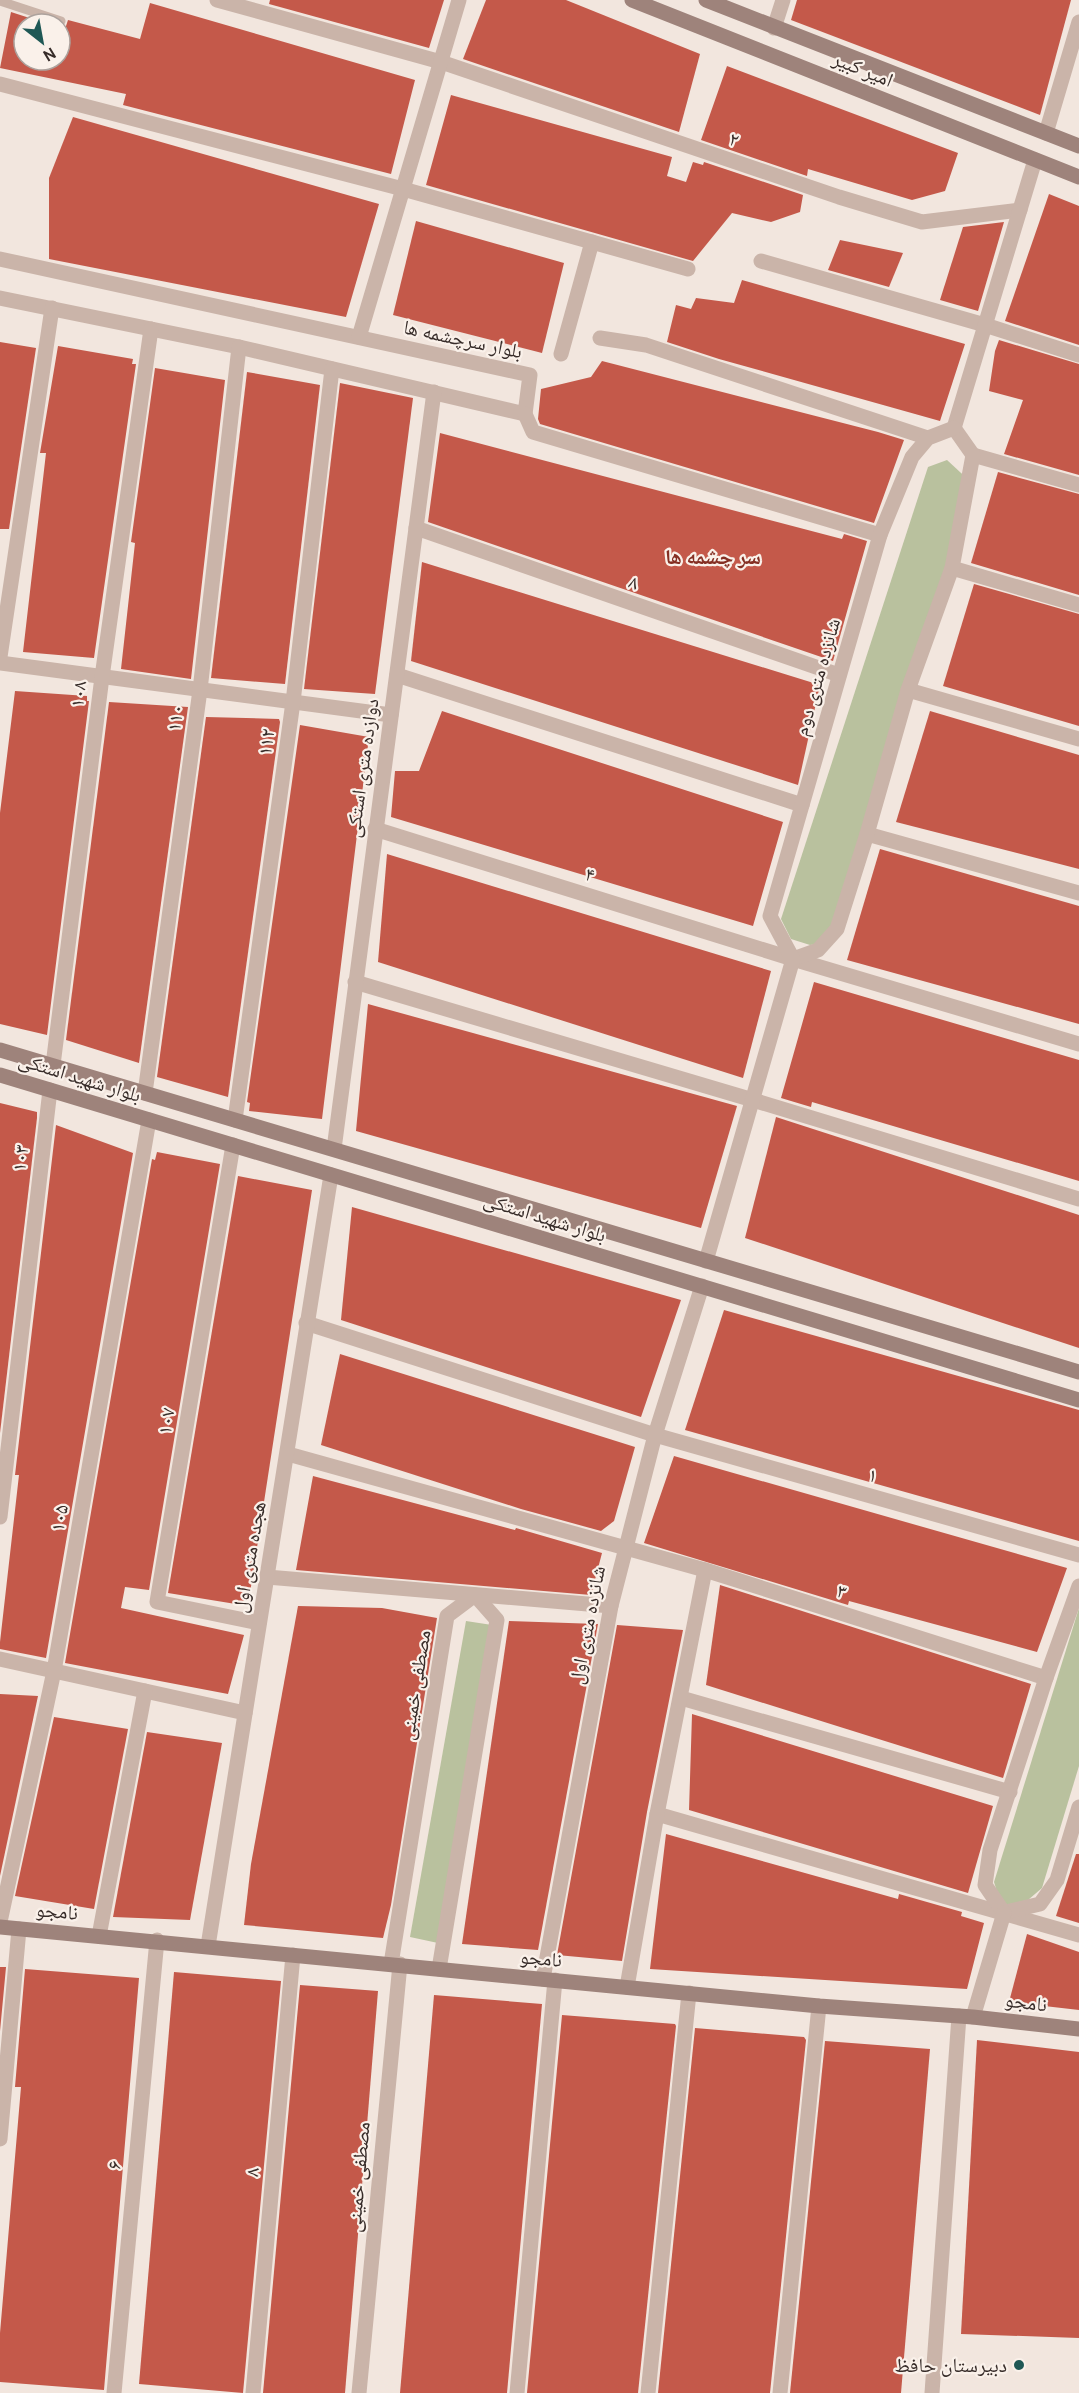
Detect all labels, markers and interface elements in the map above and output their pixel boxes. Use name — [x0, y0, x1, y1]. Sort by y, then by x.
north arrow — [12, 12, 72, 72]
text: N — [40, 43, 59, 65]
street label: امیر کبیر — [828, 46, 897, 92]
street label: ۲ — [726, 126, 742, 152]
street label: بلوار سرچشمه ها — [401, 315, 525, 363]
district label: سر چشمه ها — [665, 544, 761, 569]
street label: ۸ — [626, 569, 642, 595]
street label: شانزده متری دوم — [789, 615, 847, 739]
street label: ۱۰۸ — [64, 679, 92, 709]
street label: دوازده متری استکی — [340, 697, 384, 839]
street label: ۱۱۰ — [161, 703, 189, 733]
street label: ۱۱۲ — [252, 727, 280, 757]
street label: ۴ — [582, 861, 598, 887]
street label: بلوار شهید استکی — [16, 1047, 144, 1107]
street label: ۱۰۳ — [6, 1143, 34, 1173]
street label: بلوار شهید استکی — [481, 1187, 609, 1247]
street label: ۱۰۷ — [152, 1406, 180, 1436]
street label: ۱ — [865, 1462, 881, 1488]
street label: هجده متری اول — [227, 1499, 271, 1615]
street label: ۱۰۵ — [45, 1503, 73, 1533]
street label: شانزده متری اول — [564, 1564, 610, 1686]
street label: ۳ — [834, 1578, 850, 1604]
street label: مصطفی خمینی — [394, 1628, 436, 1742]
street label: نامجو — [35, 1897, 79, 1925]
street label: نامجو — [519, 1944, 563, 1972]
street label: نامجو — [1004, 1988, 1048, 2016]
street label: مصطفی خمینی — [341, 2121, 375, 2233]
street label: ۶ — [102, 2159, 126, 2171]
street label: ۸ — [240, 2166, 264, 2178]
place label: دبیرستان حافظ — [895, 2353, 1007, 2377]
marker: دبیرستان حافظ — [1012, 2358, 1026, 2372]

